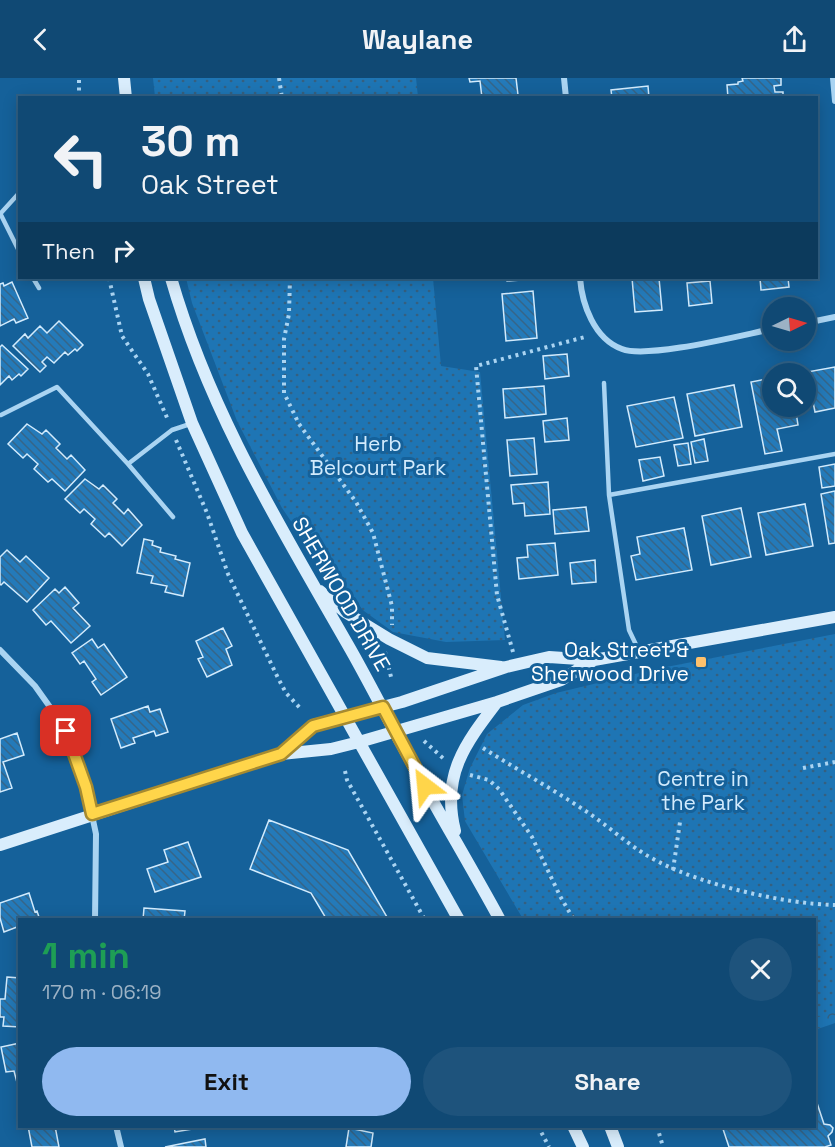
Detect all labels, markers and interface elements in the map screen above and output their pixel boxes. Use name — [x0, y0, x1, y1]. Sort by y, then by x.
text: Waylane — [362, 22, 473, 57]
icon: back — [24, 23, 57, 56]
icon: share — [778, 23, 811, 56]
text: 30 m — [141, 115, 240, 168]
icon: left — [42, 120, 120, 198]
text: Oak Street — [141, 167, 279, 202]
icon: right — [107, 234, 140, 267]
text: Then — [42, 237, 95, 265]
north arrow — [762, 297, 816, 351]
map controls — [762, 297, 816, 417]
button: search — [762, 363, 816, 417]
park label: Herb Belcourt Park — [310, 430, 446, 481]
street label: SHERWOOD DRIVE — [286, 512, 397, 676]
place label: Oak Street & Sherwood Drive — [531, 636, 689, 687]
marker: Oak Street & Sherwood Drive — [694, 655, 708, 669]
pin — [40, 705, 91, 756]
icon: arrive — [49, 714, 82, 747]
position arrow — [393, 754, 457, 818]
park label: Centre in the Park — [657, 765, 749, 816]
text: 1 min — [42, 933, 130, 979]
button: close — [729, 938, 792, 1001]
text: 170 m · 06:19 — [42, 979, 161, 1005]
button: Exit — [42, 1047, 411, 1116]
button: Share — [423, 1047, 792, 1116]

